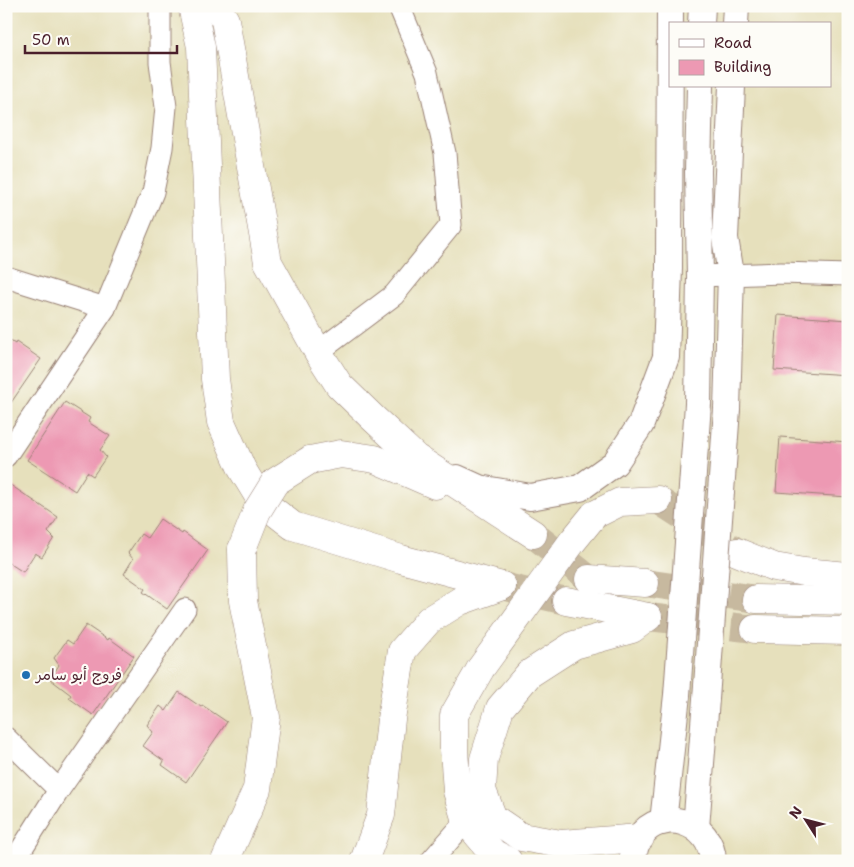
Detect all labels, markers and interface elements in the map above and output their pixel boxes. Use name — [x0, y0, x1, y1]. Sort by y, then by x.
scale bar — [25, 22, 178, 54]
legend — [669, 22, 832, 88]
text: 50 m — [32, 30, 70, 50]
text: Road — [714, 33, 752, 53]
text: Building — [714, 57, 771, 77]
place label: فروج أبو سامر — [34, 665, 122, 685]
marker: فروج أبو سامر — [20, 669, 32, 681]
north arrow — [782, 794, 832, 844]
text: N — [785, 803, 806, 822]

